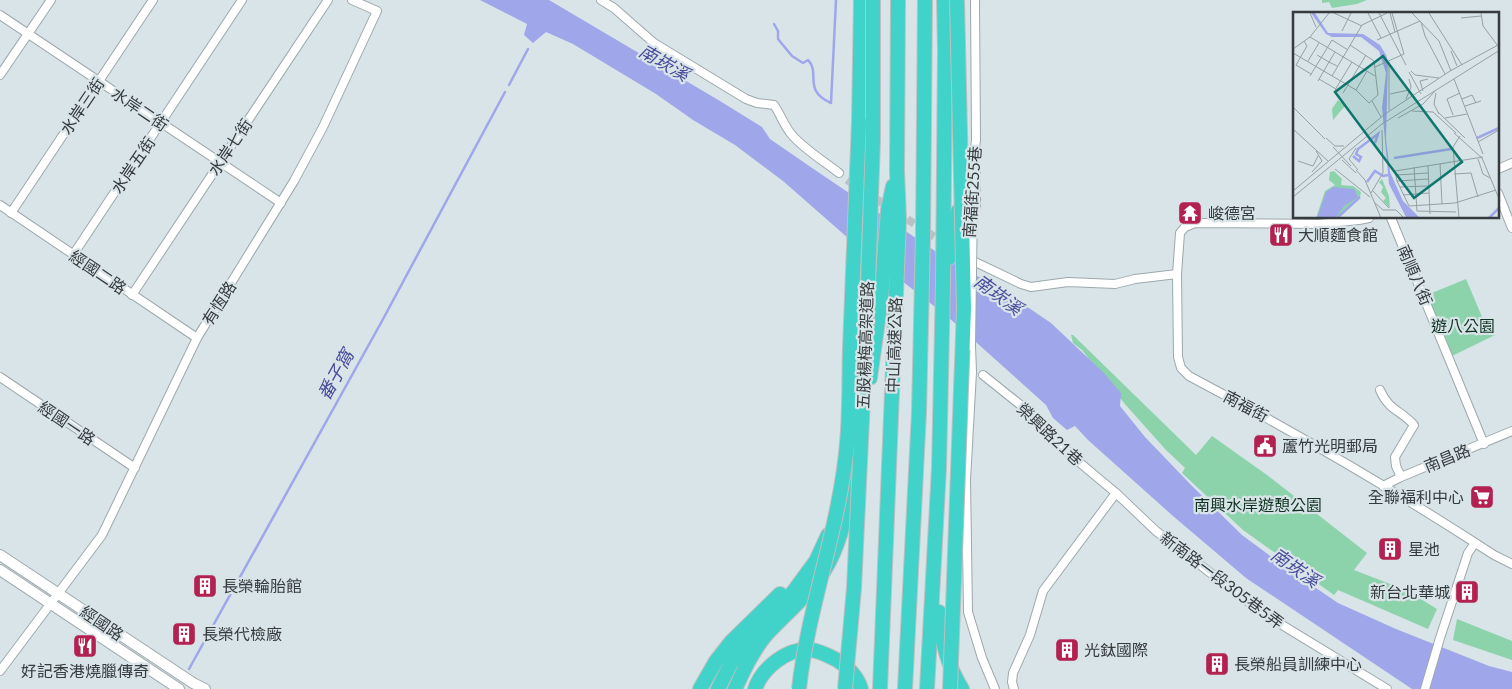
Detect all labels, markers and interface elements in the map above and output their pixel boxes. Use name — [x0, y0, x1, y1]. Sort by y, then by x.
inset map — [1293, 12, 1500, 219]
water label: 南崁溪 — [636, 39, 696, 87]
street label: 水岸三街 — [56, 74, 107, 138]
street label: 水岸二街 — [108, 83, 172, 134]
street label: 水岸七街 — [204, 115, 255, 179]
street label: 水岸五街 — [107, 133, 158, 197]
street label: 南福街255巷 — [959, 145, 984, 238]
temple icon: 峻德宮 — [1177, 200, 1203, 226]
place label: 峻德宮 — [1208, 203, 1256, 222]
restaurant icon: 大順麵食館 — [1268, 222, 1294, 248]
place label: 大順麵食館 — [1298, 225, 1378, 244]
street label: 南順八街 — [1394, 242, 1437, 308]
street label: 經國二路 — [66, 246, 130, 297]
water label: 南崁溪 — [970, 269, 1029, 321]
street label: 有恆路 — [198, 277, 239, 328]
street label: 五股楊梅高架道路 — [853, 281, 876, 409]
street label: 中山高速公路 — [882, 297, 905, 393]
park label: 遊八公園 — [1431, 316, 1495, 335]
water label: 番子窩 — [312, 343, 359, 403]
street label: 南福街 — [1221, 386, 1272, 425]
street label: 經國一路 — [35, 397, 99, 448]
street label: 榮興路21巷 — [1014, 399, 1087, 469]
public building icon: 蘆竹光明郵局 — [1252, 433, 1278, 459]
place label: 蘆竹光明郵局 — [1282, 436, 1378, 455]
street label: 南昌路 — [1421, 440, 1473, 475]
supermarket icon: 全聯福利中心 — [1469, 484, 1495, 510]
place label: 全聯福利中心 — [1368, 487, 1464, 506]
park label: 南興水岸遊憩公園 — [1194, 495, 1322, 514]
street label: 新南路一段305巷5弄 — [1157, 527, 1288, 632]
building icon: 星池 — [1377, 536, 1403, 562]
place label: 星池 — [1408, 539, 1440, 558]
water label: 南崁溪 — [1267, 543, 1326, 593]
building icon: 長榮輪胎館 — [192, 573, 218, 599]
place label: 長榮輪胎館 — [222, 576, 302, 595]
building icon: 新台北華城 — [1454, 579, 1480, 605]
place label: 新台北華城 — [1370, 582, 1450, 601]
street label: 經國路 — [77, 601, 127, 644]
building icon: 長榮代檢廠 — [171, 621, 197, 647]
place label: 長榮代檢廠 — [202, 624, 282, 643]
restaurant icon: 好記香港燒臘傳奇 — [72, 633, 98, 659]
building icon: 光鈦國際 — [1054, 637, 1080, 663]
place label: 光鈦國際 — [1084, 640, 1148, 659]
building icon: 長榮船員訓練中心 — [1204, 651, 1230, 677]
place label: 長榮船員訓練中心 — [1234, 654, 1362, 673]
place label: 好記香港燒臘傳奇 — [21, 661, 149, 680]

